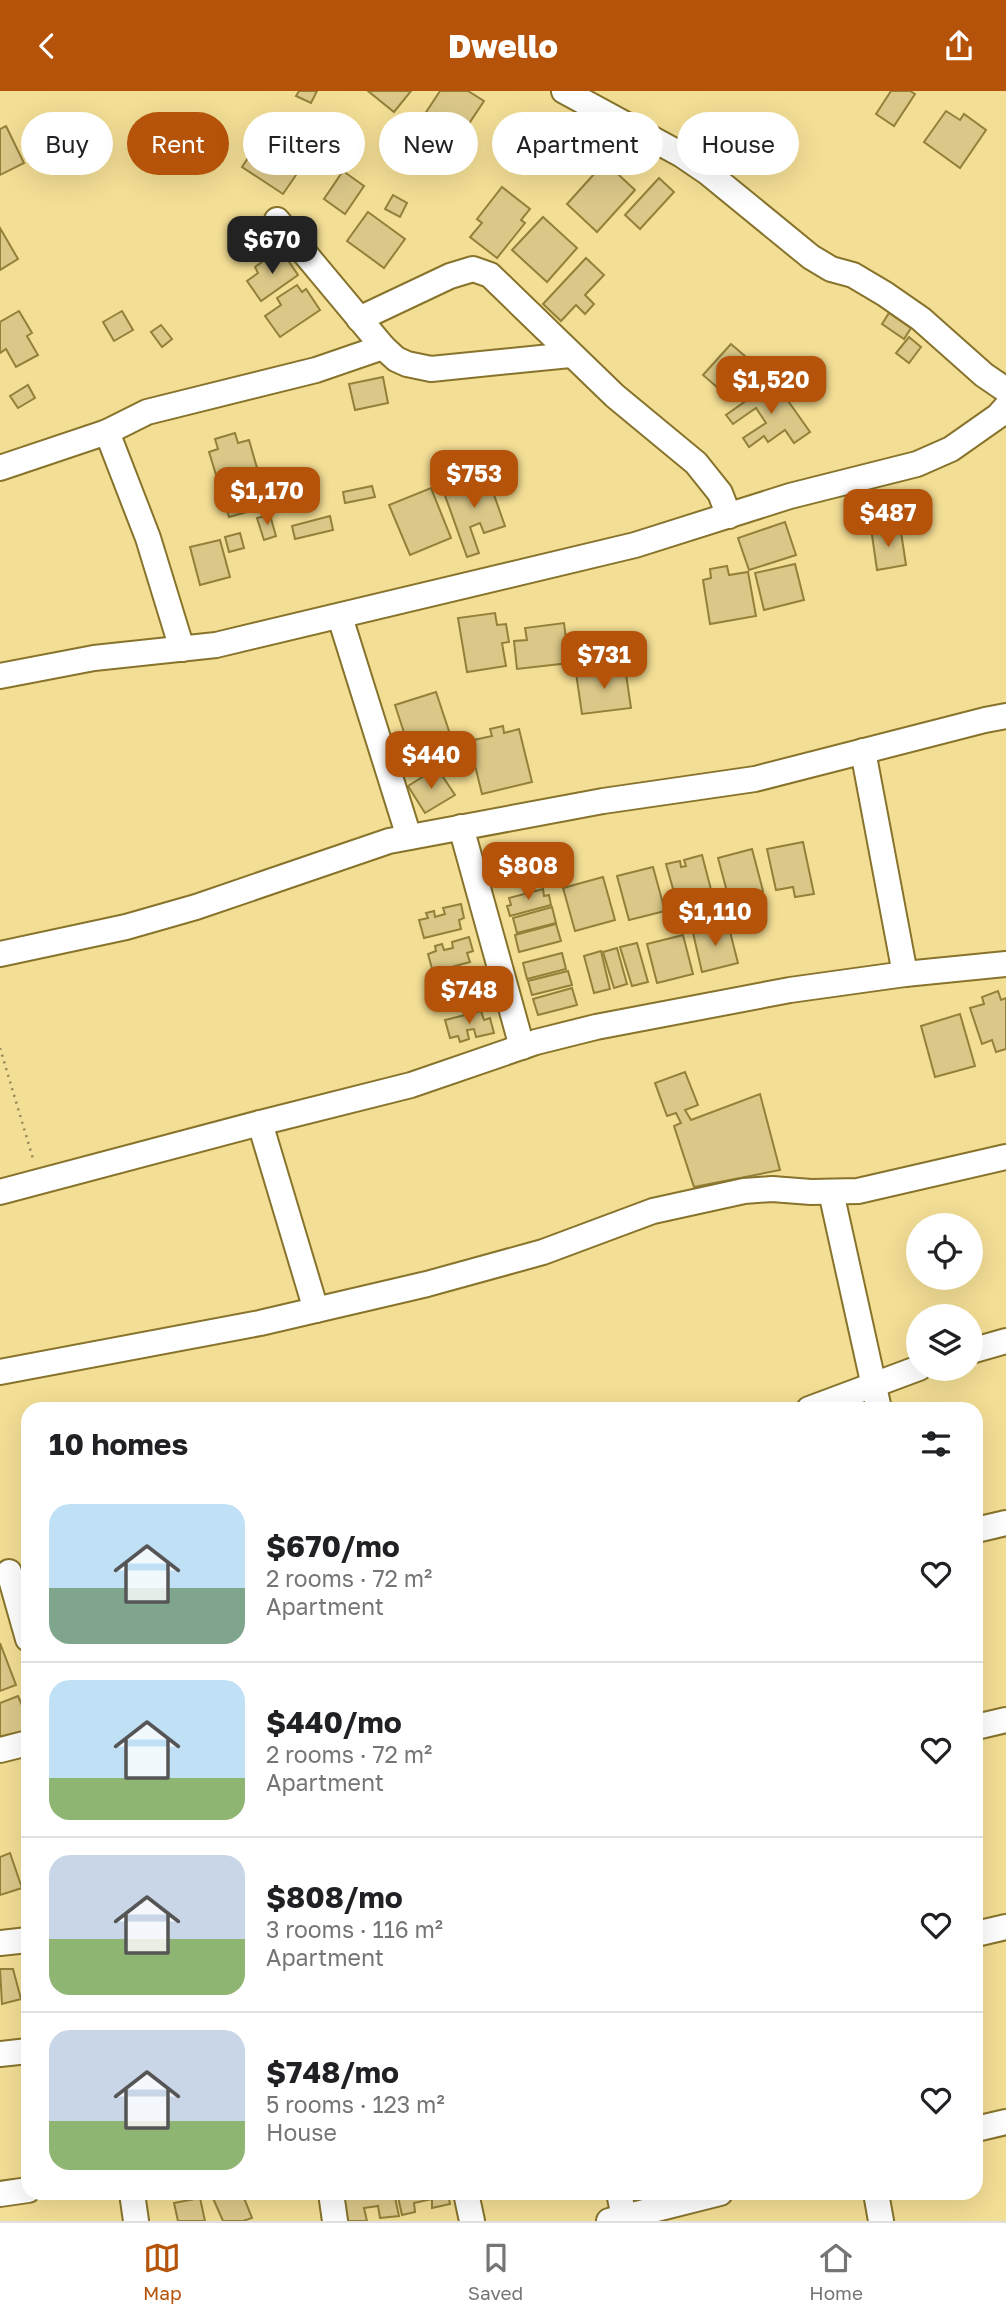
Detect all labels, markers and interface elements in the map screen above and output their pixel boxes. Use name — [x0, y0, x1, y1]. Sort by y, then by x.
icon: back — [28, 27, 66, 65]
text: Dwello — [448, 27, 558, 65]
icon: share — [940, 27, 978, 65]
chip: Buy — [21, 112, 113, 175]
chip: Rent — [127, 112, 229, 175]
chip: Filters — [243, 112, 365, 175]
chip: New — [379, 112, 478, 175]
chip: Apartment — [492, 112, 663, 175]
chip: House — [677, 112, 799, 175]
pin: $670 — [231, 216, 313, 276]
text: $670 — [243, 225, 301, 253]
pin: $1,520 — [714, 357, 828, 416]
text: $1,520 — [732, 365, 810, 393]
pin: $753 — [433, 451, 515, 510]
text: $753 — [446, 459, 502, 487]
pin: $1,170 — [210, 467, 324, 527]
text: $1,170 — [230, 476, 304, 504]
pin: $487 — [847, 489, 929, 549]
text: $487 — [859, 498, 917, 526]
pin: $731 — [563, 631, 645, 691]
text: $731 — [577, 640, 631, 668]
pin: $440 — [390, 731, 472, 791]
text: $440 — [401, 740, 461, 768]
pin: $808 — [487, 843, 569, 902]
text: $808 — [498, 851, 558, 879]
pin: $1,110 — [658, 889, 772, 948]
text: $1,110 — [678, 897, 752, 925]
pin: $748 — [428, 967, 510, 1026]
text: $748 — [440, 975, 498, 1003]
map controls — [906, 1213, 983, 1381]
button: locate — [906, 1213, 983, 1290]
button: layers — [906, 1304, 983, 1381]
icon: filters — [917, 1425, 955, 1463]
text: 10 homes — [49, 1426, 188, 1462]
text: $670/mo — [266, 1528, 400, 1564]
icon: home — [105, 1532, 189, 1616]
icon: heart — [917, 1555, 955, 1593]
text: 2 rooms · 72 m² — [266, 1564, 432, 1592]
text: Apartment — [266, 1592, 384, 1620]
text: $440/mo — [266, 1704, 402, 1740]
icon: home — [105, 1708, 189, 1792]
icon: heart — [917, 1731, 955, 1769]
text: 2 rooms · 72 m² — [266, 1740, 432, 1768]
text: Apartment — [266, 1768, 384, 1796]
text: $808/mo — [266, 1879, 403, 1915]
icon: home — [105, 1883, 189, 1967]
icon: heart — [917, 1906, 955, 1944]
text: 3 rooms · 116 m² — [266, 1915, 443, 1943]
text: Apartment — [266, 1943, 384, 1971]
text: $748/mo — [266, 2054, 399, 2090]
icon: home — [105, 2058, 189, 2142]
icon: heart — [917, 2081, 955, 2119]
text: 5 rooms · 123 m² — [266, 2090, 445, 2118]
text: House — [266, 2118, 337, 2146]
tab: Map — [143, 2239, 182, 2304]
tab: Saved — [468, 2239, 523, 2304]
tab: Home — [809, 2239, 863, 2304]

